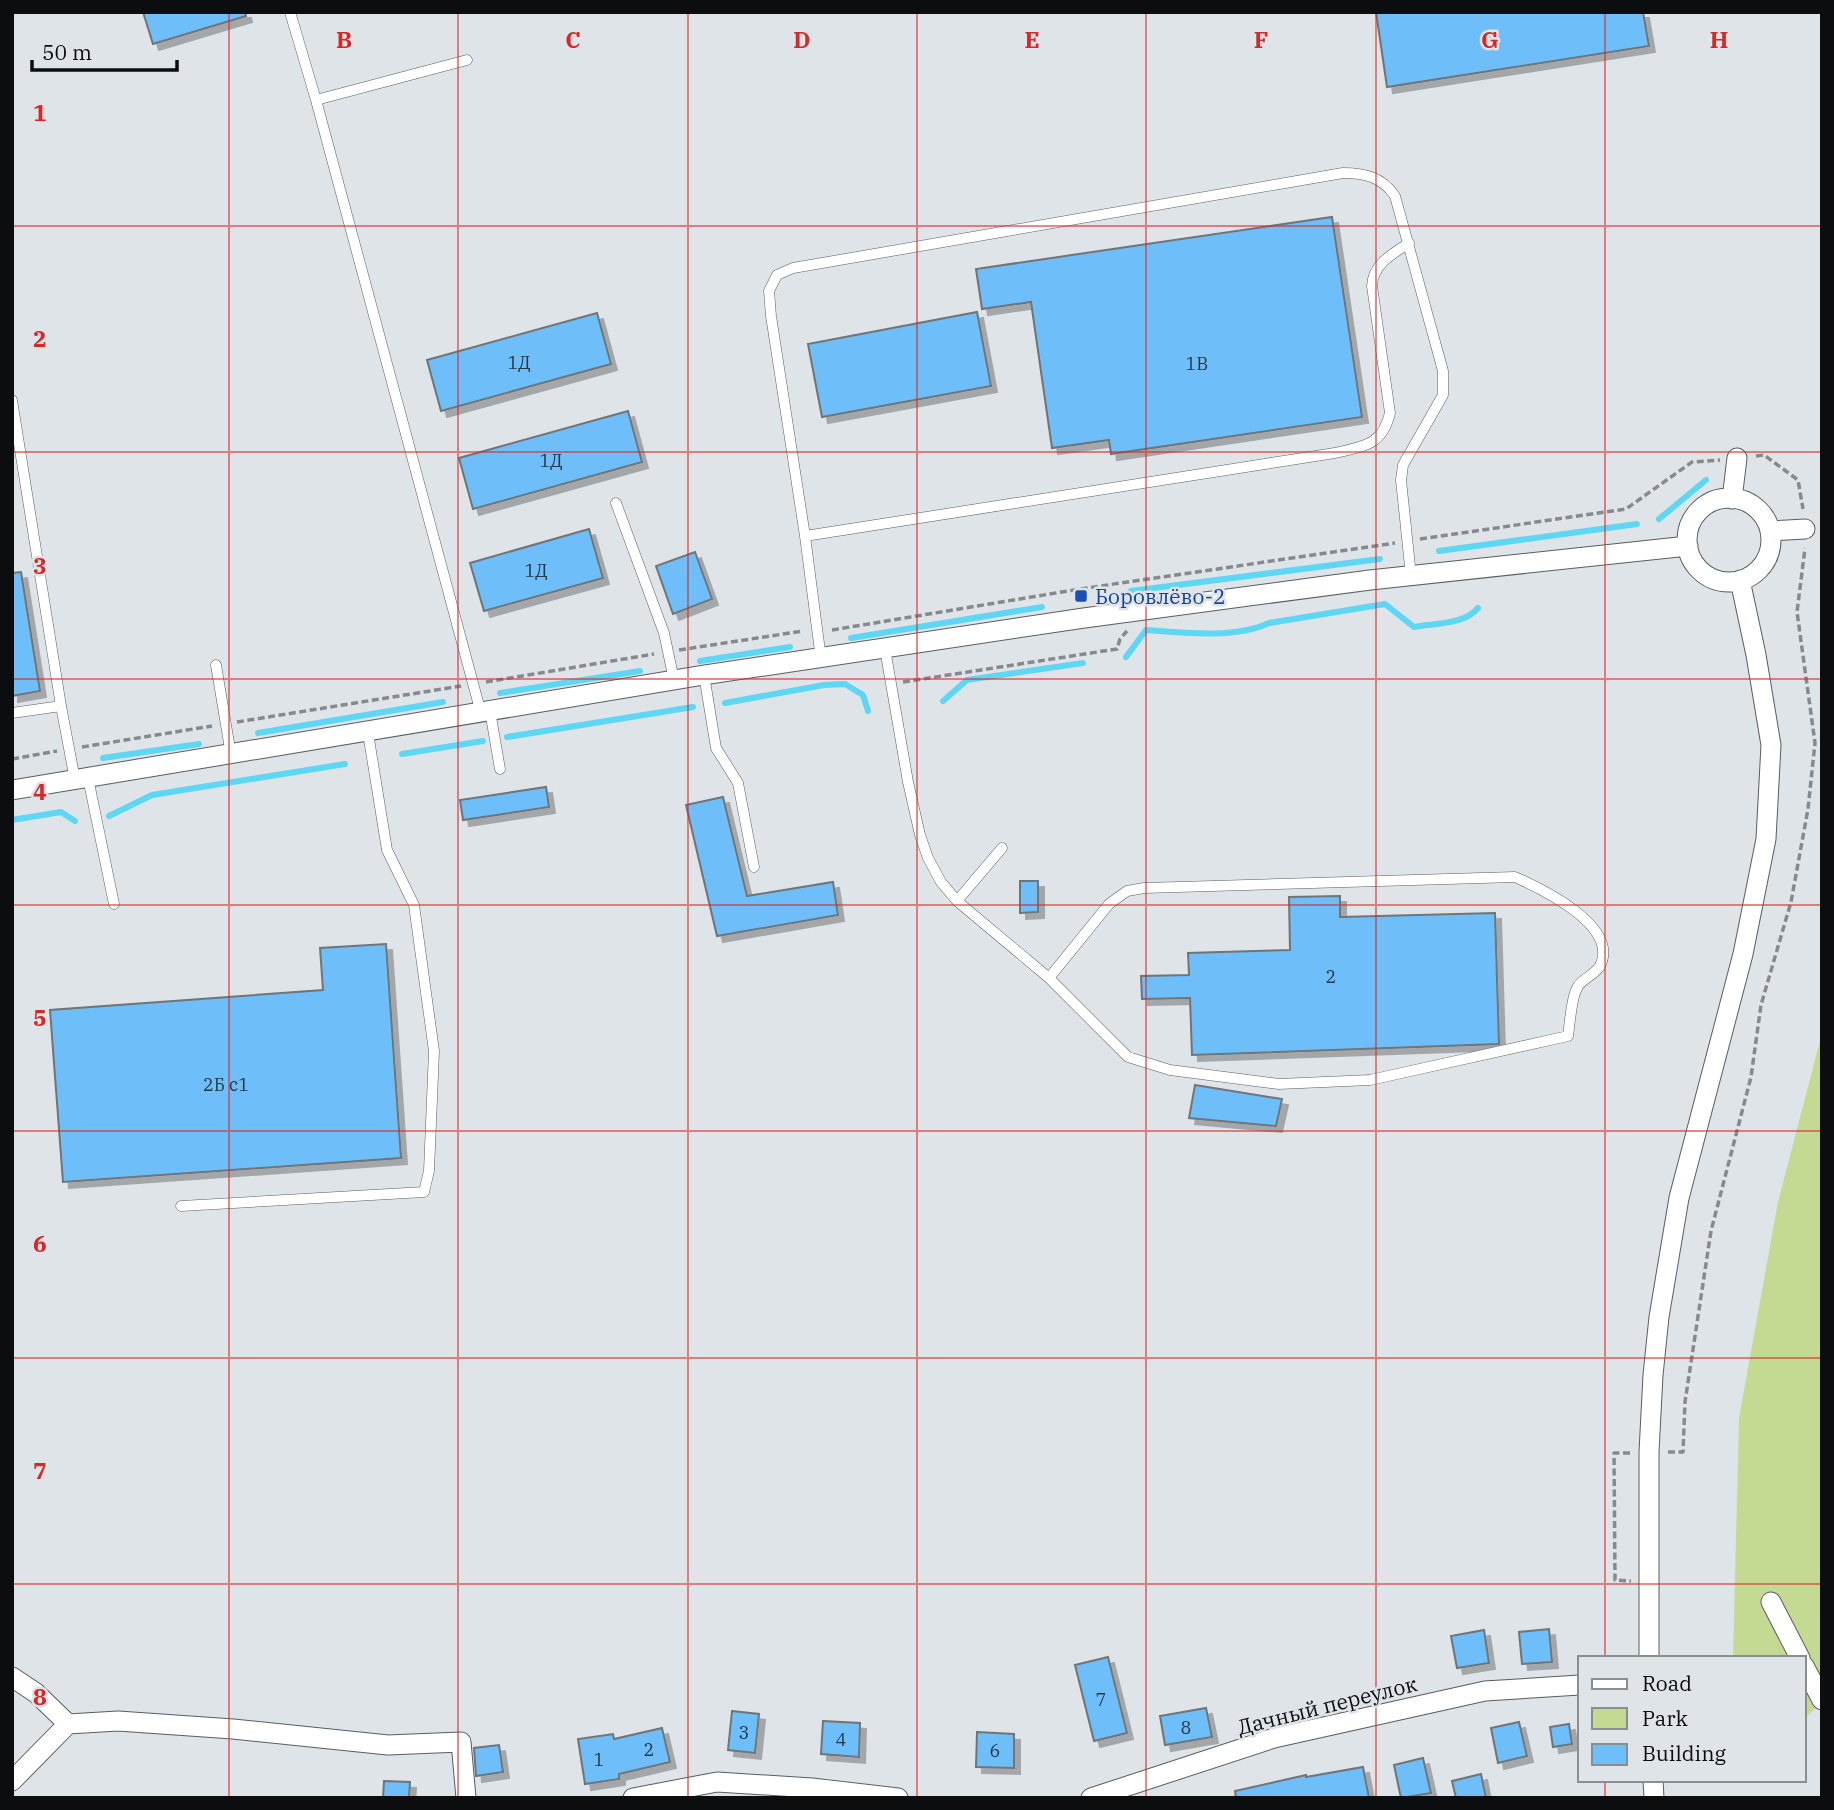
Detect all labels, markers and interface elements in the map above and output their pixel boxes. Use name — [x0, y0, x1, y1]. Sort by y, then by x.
text: B — [336, 24, 352, 54]
text: C — [565, 24, 581, 54]
text: D — [793, 24, 811, 54]
text: E — [1024, 24, 1040, 54]
text: F — [1254, 24, 1268, 54]
text: G — [1481, 24, 1499, 54]
text: H — [1710, 24, 1728, 54]
scale bar — [32, 28, 177, 72]
text: 50 m — [42, 38, 92, 66]
text: 1 — [33, 97, 47, 127]
text: 2 — [33, 323, 47, 353]
house number: 1Д — [507, 351, 531, 374]
house number: 1В — [1186, 352, 1208, 375]
house number: 1Д — [539, 449, 563, 472]
text: 3 — [33, 550, 47, 580]
house number: 1Д — [524, 559, 548, 582]
place label: Боровлёво-2 — [1095, 582, 1226, 610]
marker: Боровлёво-2 — [1073, 588, 1089, 604]
text: 4 — [33, 776, 47, 806]
house number: 2 — [1326, 965, 1336, 988]
text: 5 — [33, 1002, 47, 1032]
house number: 2Б с1 — [203, 1073, 249, 1096]
text: 6 — [33, 1228, 47, 1258]
text: 7 — [33, 1455, 47, 1485]
legend — [1578, 1656, 1806, 1782]
street label: Дачный переулок — [1234, 1669, 1420, 1741]
text: Road — [1642, 1669, 1692, 1697]
text: 8 — [33, 1681, 47, 1711]
house number: 7 — [1096, 1688, 1106, 1711]
text: Park — [1642, 1704, 1689, 1732]
house number: 8 — [1181, 1716, 1191, 1739]
house number: 3 — [739, 1721, 749, 1744]
house number: 4 — [836, 1728, 846, 1751]
house number: 2 — [644, 1738, 654, 1761]
house number: 6 — [990, 1739, 1000, 1762]
text: Building — [1642, 1739, 1727, 1767]
house number: 1 — [594, 1748, 604, 1771]

